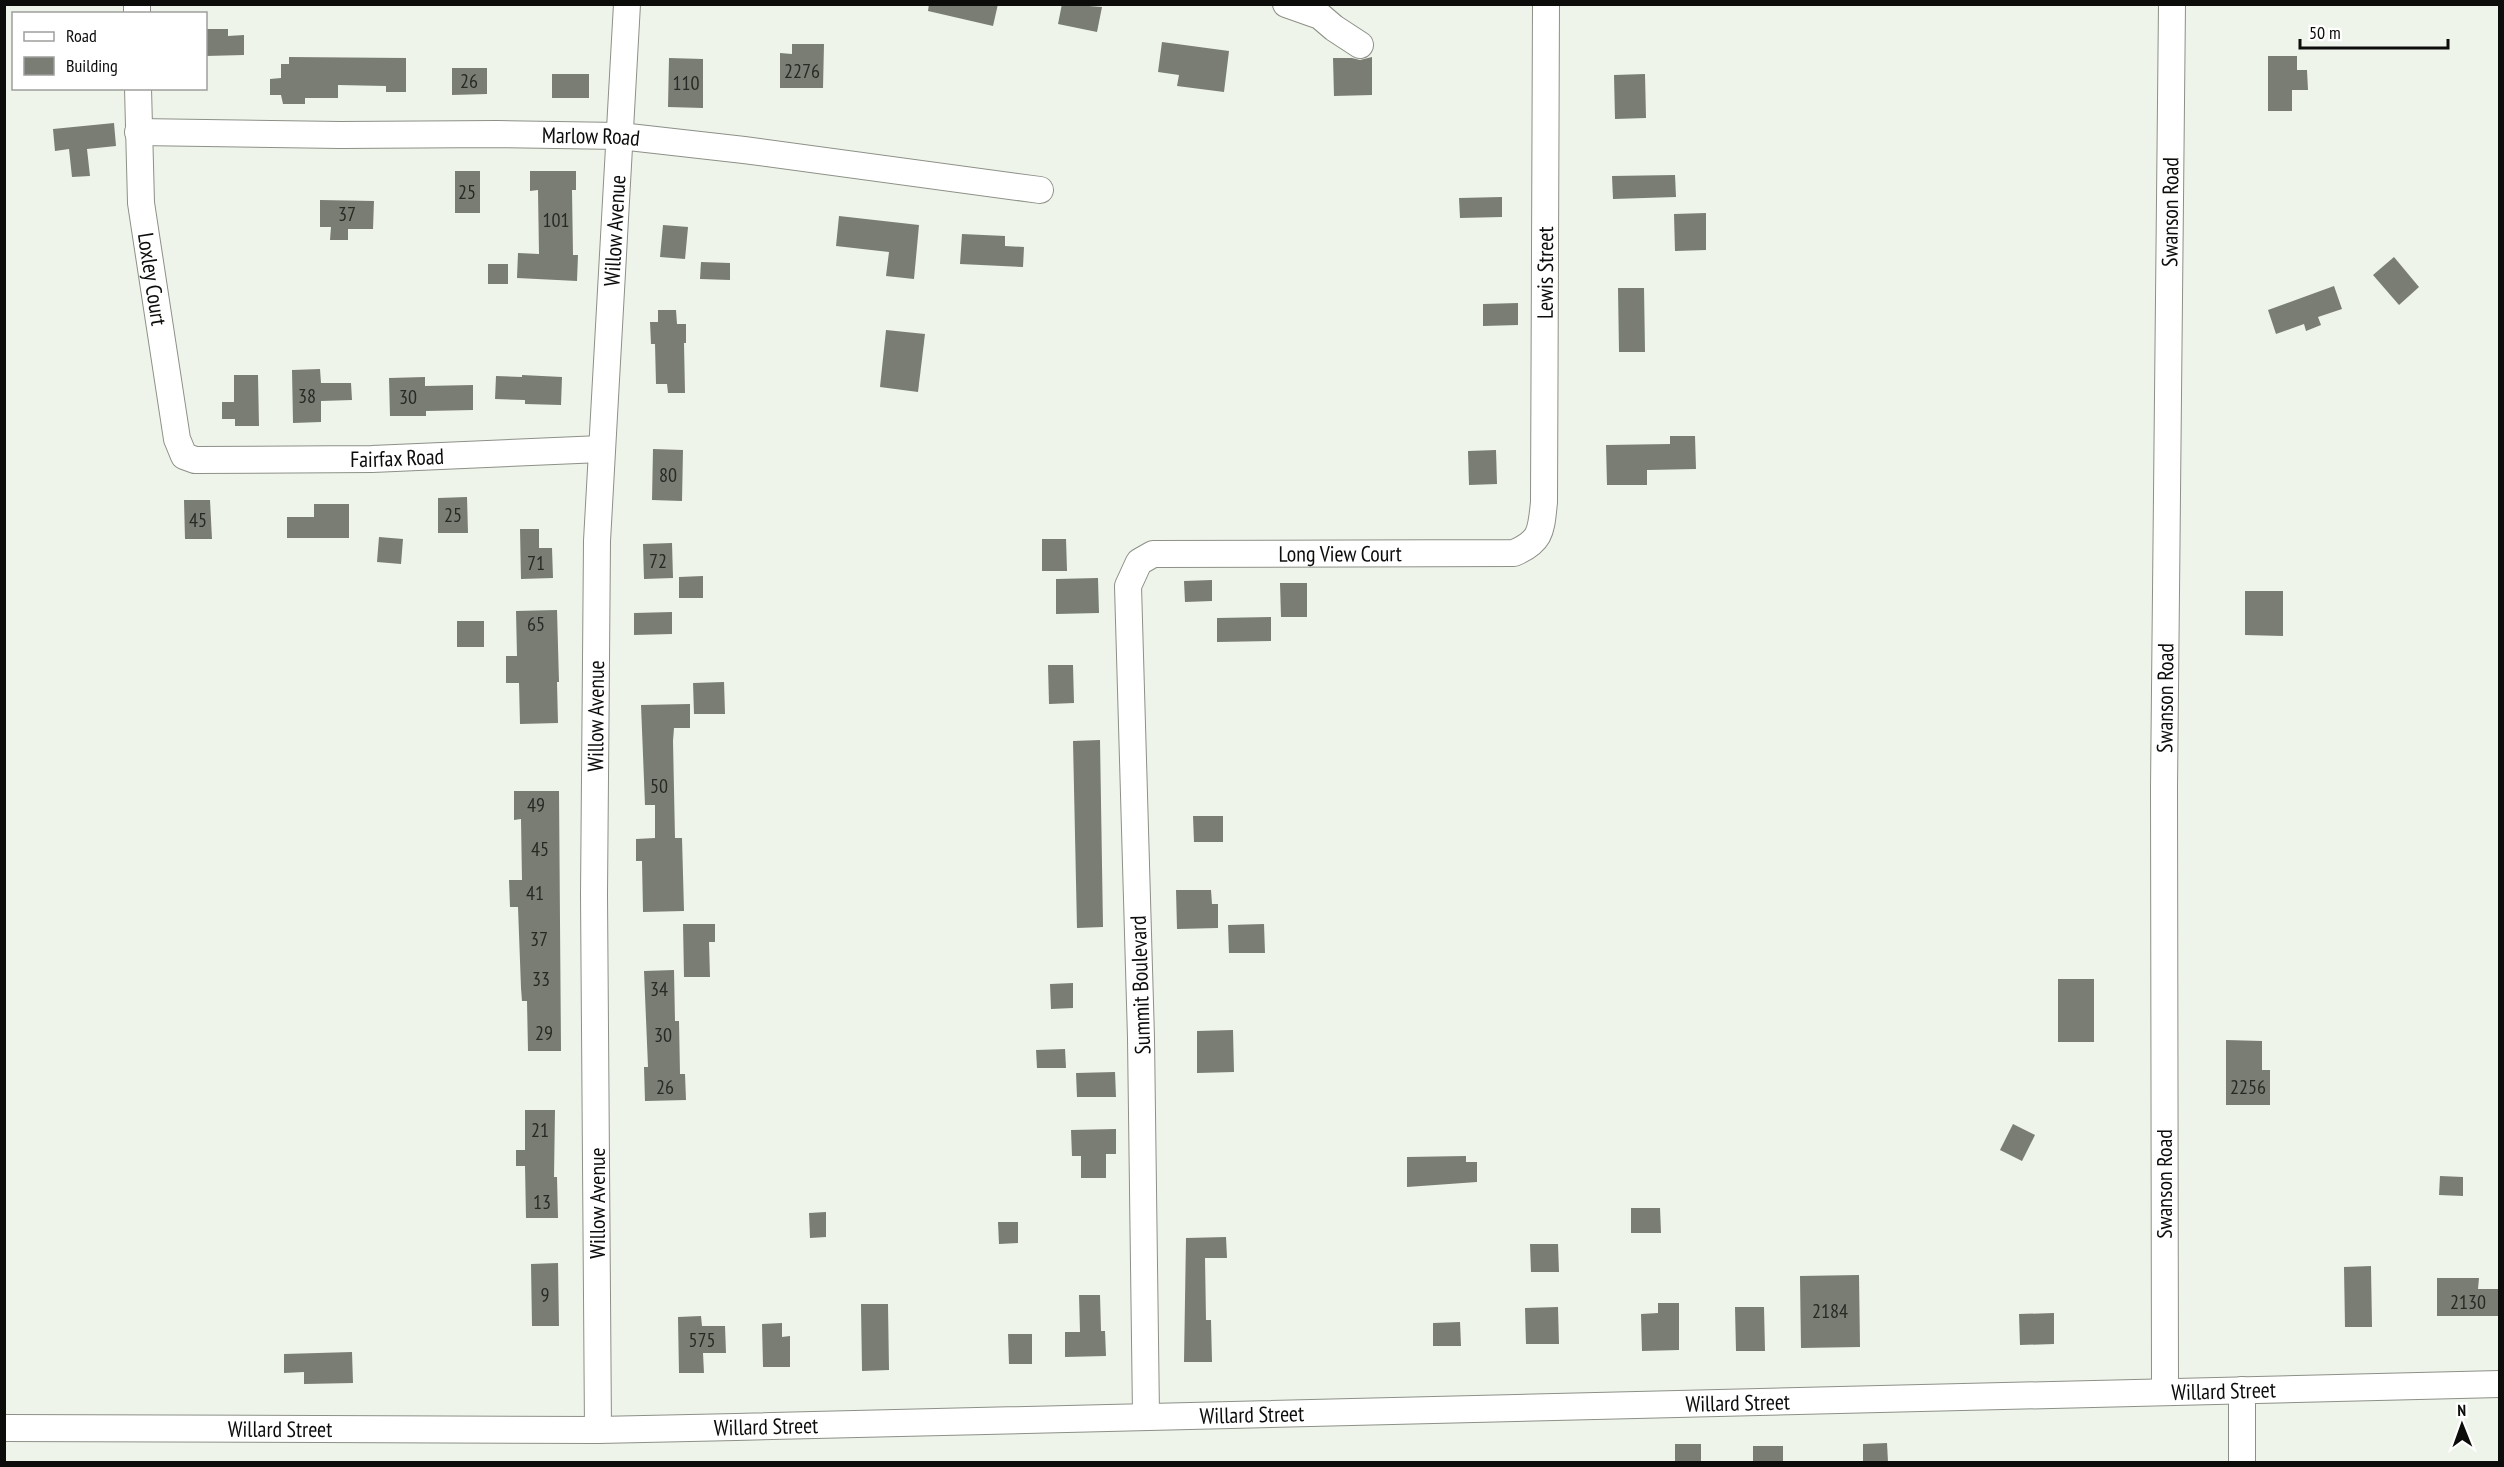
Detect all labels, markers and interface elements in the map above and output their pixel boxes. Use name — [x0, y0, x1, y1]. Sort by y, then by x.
legend — [12, 12, 207, 90]
scale bar — [2300, 12, 2448, 50]
text: 50 m — [2309, 21, 2341, 44]
text: Road — [66, 24, 97, 47]
text: Building — [66, 54, 118, 77]
house number: 2276 — [784, 58, 820, 84]
house number: 26 — [460, 68, 478, 94]
house number: 110 — [673, 70, 700, 96]
street label: Marlow Road — [542, 121, 641, 152]
street label: Swanson Road — [2155, 157, 2184, 267]
street label: Willow Avenue — [597, 174, 631, 287]
house number: 25 — [458, 179, 476, 205]
house number: 37 — [338, 201, 356, 227]
house number: 101 — [543, 207, 570, 233]
street label: Lewis Street — [1531, 226, 1559, 319]
street label: Loxley Court — [132, 231, 174, 328]
house number: 38 — [298, 383, 316, 409]
house number: 30 — [399, 384, 417, 410]
street label: Fairfax Road — [350, 442, 445, 473]
house number: 80 — [659, 462, 677, 488]
house number: 25 — [444, 502, 462, 528]
house number: 45 — [189, 507, 207, 533]
street label: Long View Court — [1279, 539, 1402, 568]
house number: 72 — [649, 548, 667, 574]
house number: 71 — [527, 550, 545, 576]
house number: 65 — [527, 611, 545, 637]
street label: Swanson Road — [2150, 643, 2179, 753]
street label: Willow Avenue — [581, 660, 610, 772]
house number: 50 — [650, 773, 668, 799]
house number: 49 — [527, 792, 545, 818]
house number: 45 — [531, 836, 549, 862]
house number: 41 — [526, 880, 544, 906]
street label: Summit Boulevard — [1124, 915, 1156, 1055]
house number: 37 — [530, 926, 548, 952]
house number: 33 — [532, 966, 550, 992]
house number: 34 — [650, 976, 668, 1002]
house number: 29 — [535, 1020, 553, 1046]
house number: 30 — [654, 1022, 672, 1048]
house number: 26 — [656, 1074, 674, 1100]
house number: 2256 — [2230, 1074, 2266, 1100]
house number: 21 — [531, 1117, 549, 1143]
street label: Swanson Road — [2150, 1129, 2178, 1239]
street label: Willow Avenue — [583, 1147, 611, 1259]
house number: 13 — [533, 1189, 551, 1215]
house number: 9 — [541, 1282, 550, 1308]
house number: 2130 — [2450, 1289, 2486, 1315]
house number: 2184 — [1812, 1298, 1848, 1324]
house number: 575 — [689, 1327, 716, 1353]
street label: Willard Street — [2171, 1375, 2276, 1406]
street label: Willard Street — [1685, 1387, 1790, 1418]
north arrow — [2432, 1395, 2492, 1455]
street label: Willard Street — [1199, 1399, 1304, 1430]
text: N — [2457, 1400, 2466, 1420]
street label: Willard Street — [713, 1411, 819, 1441]
street label: Willard Street — [228, 1415, 332, 1443]

